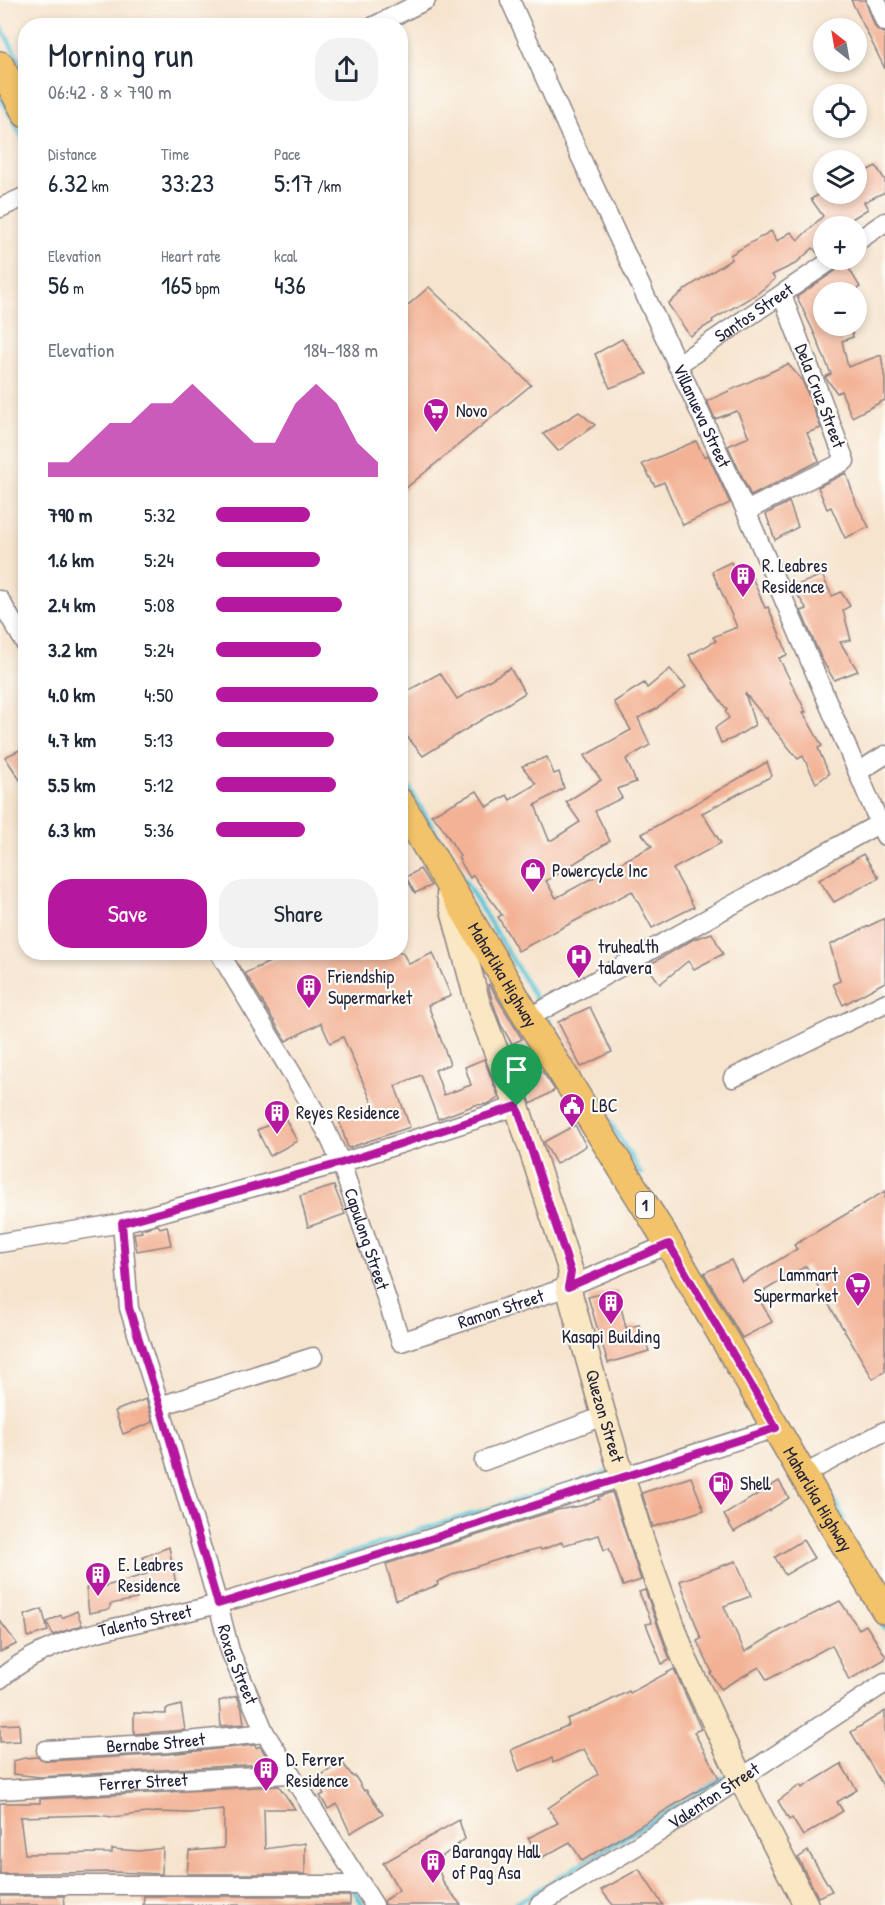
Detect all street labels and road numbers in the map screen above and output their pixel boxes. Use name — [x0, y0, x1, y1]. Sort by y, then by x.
street label: Santos Street — [709, 276, 799, 348]
street label: Dela Cruz Street — [789, 340, 852, 452]
street label: Villanueva Street — [667, 360, 737, 472]
street label: Maharlika Highway — [462, 918, 544, 1032]
street label: Capulong Street — [338, 1184, 396, 1294]
road number: 1 — [636, 1192, 654, 1218]
street label: Ramon Street — [455, 1283, 548, 1334]
street label: Quezon Street — [580, 1367, 631, 1466]
street label: Maharlika Highway — [777, 1442, 859, 1557]
street label: Talento Street — [95, 1598, 195, 1643]
street label: Roxas Street — [212, 1622, 265, 1709]
street label: Bernabe Street — [106, 1726, 207, 1759]
street label: Valenton Street — [663, 1756, 765, 1835]
street label: Ferrer Street — [98, 1767, 189, 1797]

